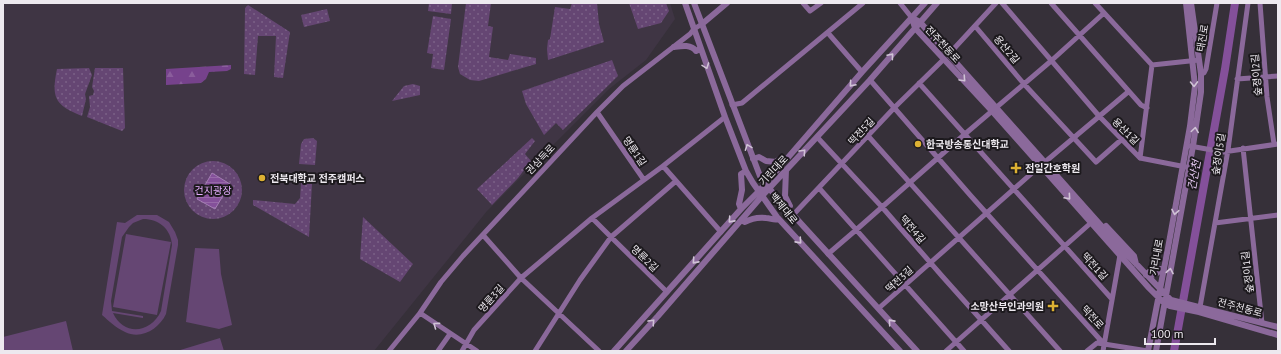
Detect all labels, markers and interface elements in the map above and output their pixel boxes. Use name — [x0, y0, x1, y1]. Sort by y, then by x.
street label: 전주천동로 — [922, 23, 963, 66]
street label: 태진로 — [1194, 23, 1211, 53]
street label: 용산2길 — [991, 32, 1022, 66]
one-way arrow — [886, 53, 893, 60]
street label: 숲정이2길 — [1248, 53, 1265, 97]
one-way arrow — [702, 63, 710, 70]
one-way arrow — [958, 74, 965, 82]
one-way arrow — [849, 79, 856, 86]
one-way arrow — [1190, 81, 1198, 87]
street label: 떡전5길 — [845, 115, 877, 148]
street label: 용산1길 — [1109, 115, 1142, 148]
one-way arrow — [1190, 127, 1199, 133]
street label: 숲정이5길 — [1209, 132, 1228, 176]
street label: 명륜1길 — [620, 134, 649, 169]
place label: 한국방송통신대학교 — [926, 138, 1009, 151]
marker: 한국방송통신대학교 — [913, 139, 923, 149]
street label: 권삼득로 — [523, 141, 558, 177]
one-way arrow — [745, 143, 753, 150]
one-way arrow — [799, 149, 806, 157]
street label: 기린대로 — [756, 152, 791, 188]
water label: 건산천 — [1184, 157, 1204, 191]
marker: 전일간호학원 — [1010, 162, 1022, 174]
place label: 전일간호학원 — [1025, 162, 1080, 175]
place label: 전북대학교 전주캠퍼스 — [270, 172, 365, 185]
marker: 전북대학교 전주캠퍼스 — [257, 173, 267, 183]
park label: 건지광장 — [195, 184, 231, 197]
street label: 백제대로 — [767, 190, 800, 227]
one-way arrow — [1063, 192, 1071, 200]
one-way arrow — [1171, 209, 1179, 215]
street label: 떡전4길 — [897, 213, 928, 246]
one-way arrow — [728, 215, 736, 223]
one-way arrow — [795, 236, 802, 244]
street label: 가리내로 — [1147, 238, 1166, 276]
street label: 명륜2길 — [628, 242, 661, 275]
street label: 떡전1길 — [1079, 250, 1111, 283]
street label: 숲정이1길 — [1238, 250, 1257, 294]
one-way arrow — [692, 256, 699, 264]
street label: 떡전3길 — [883, 263, 916, 295]
one-way arrow — [1166, 268, 1174, 274]
street label: 명륜3길 — [475, 282, 507, 315]
street label: 전주천동로 — [1216, 295, 1264, 320]
place label: 소망산부인과의원 — [970, 300, 1044, 313]
marker: 소망산부인과의원 — [1047, 300, 1059, 312]
street label: 떡전로 — [1079, 303, 1107, 332]
one-way arrow — [647, 319, 655, 327]
one-way arrow — [889, 319, 896, 327]
scale bar — [1145, 320, 1215, 346]
one-way arrow — [434, 323, 441, 330]
text: 100 m — [1151, 326, 1184, 341]

